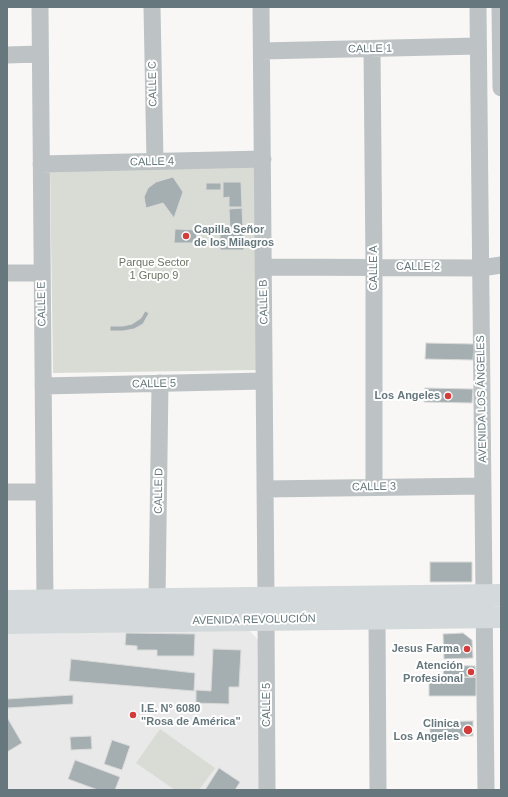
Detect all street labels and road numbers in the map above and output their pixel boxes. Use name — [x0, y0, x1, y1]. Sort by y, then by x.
street label: CALLE 1 — [348, 42, 392, 56]
street label: CALLE C — [146, 61, 160, 107]
street label: CALLE 4 — [130, 155, 174, 169]
street label: CALLE A — [367, 245, 381, 291]
street label: CALLE 2 — [396, 260, 440, 274]
street label: CALLE B — [257, 279, 271, 325]
street label: CALLE E — [35, 281, 49, 327]
street label: AVENIDA LOS ÁNGELES — [474, 335, 490, 463]
street label: CALLE 5 — [132, 377, 176, 391]
street label: CALLE D — [152, 468, 166, 514]
street label: CALLE 3 — [352, 480, 396, 494]
street label: AVENIDA REVOLUCIÓN — [192, 612, 316, 628]
street label: CALLE 5 — [260, 683, 274, 727]

